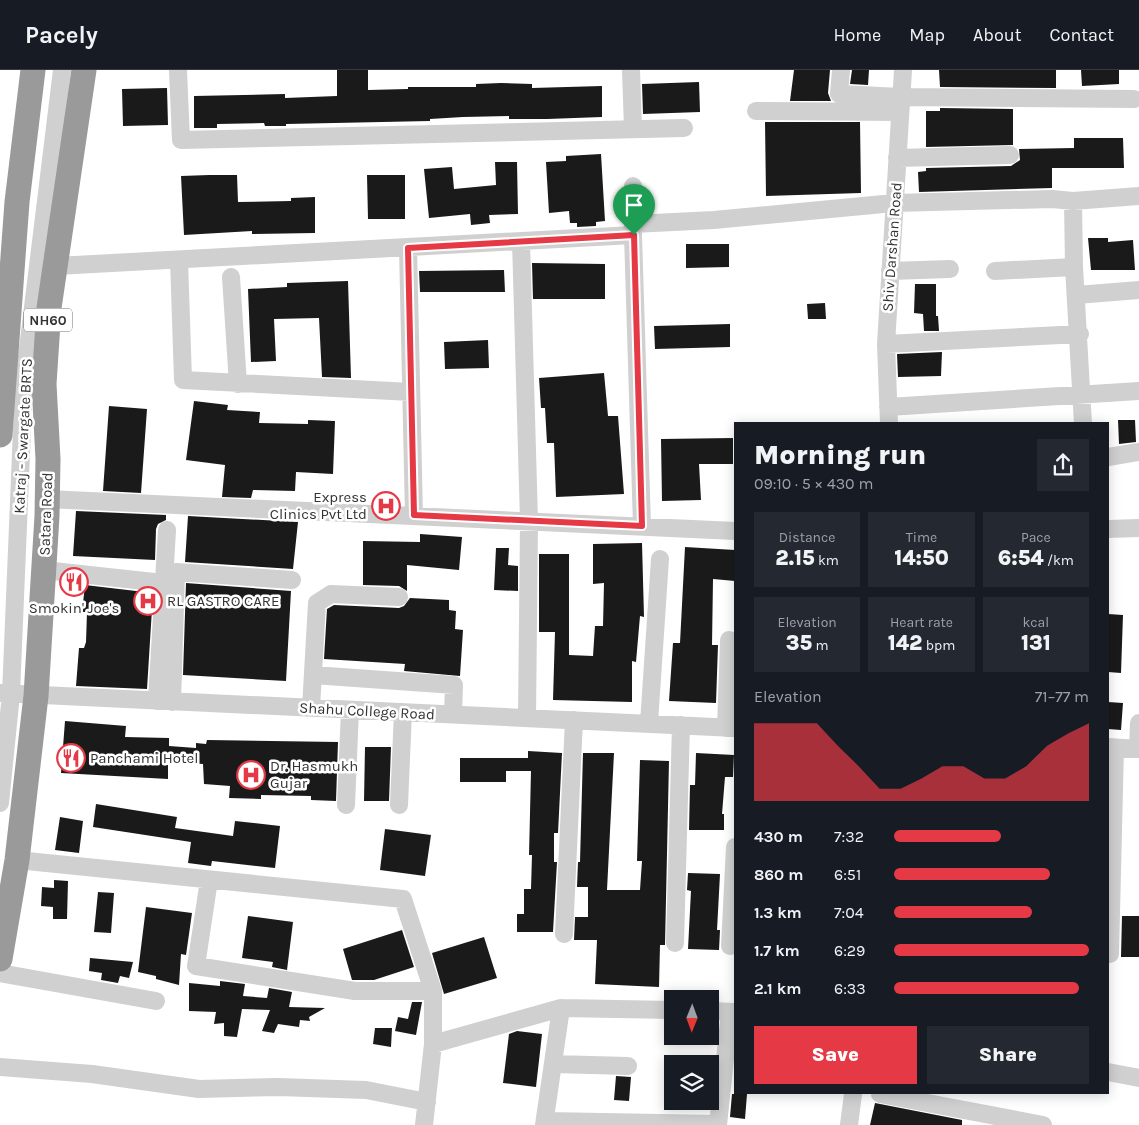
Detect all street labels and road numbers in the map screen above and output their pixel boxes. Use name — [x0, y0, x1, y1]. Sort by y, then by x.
street label: Shiv Darshan Road — [879, 182, 905, 312]
road number: NH60 — [24, 308, 72, 332]
street label: Katraj - Swargate BRTS — [10, 358, 36, 514]
street label: Satara Road — [36, 472, 56, 556]
street label: Shahu College Road — [299, 698, 435, 724]

